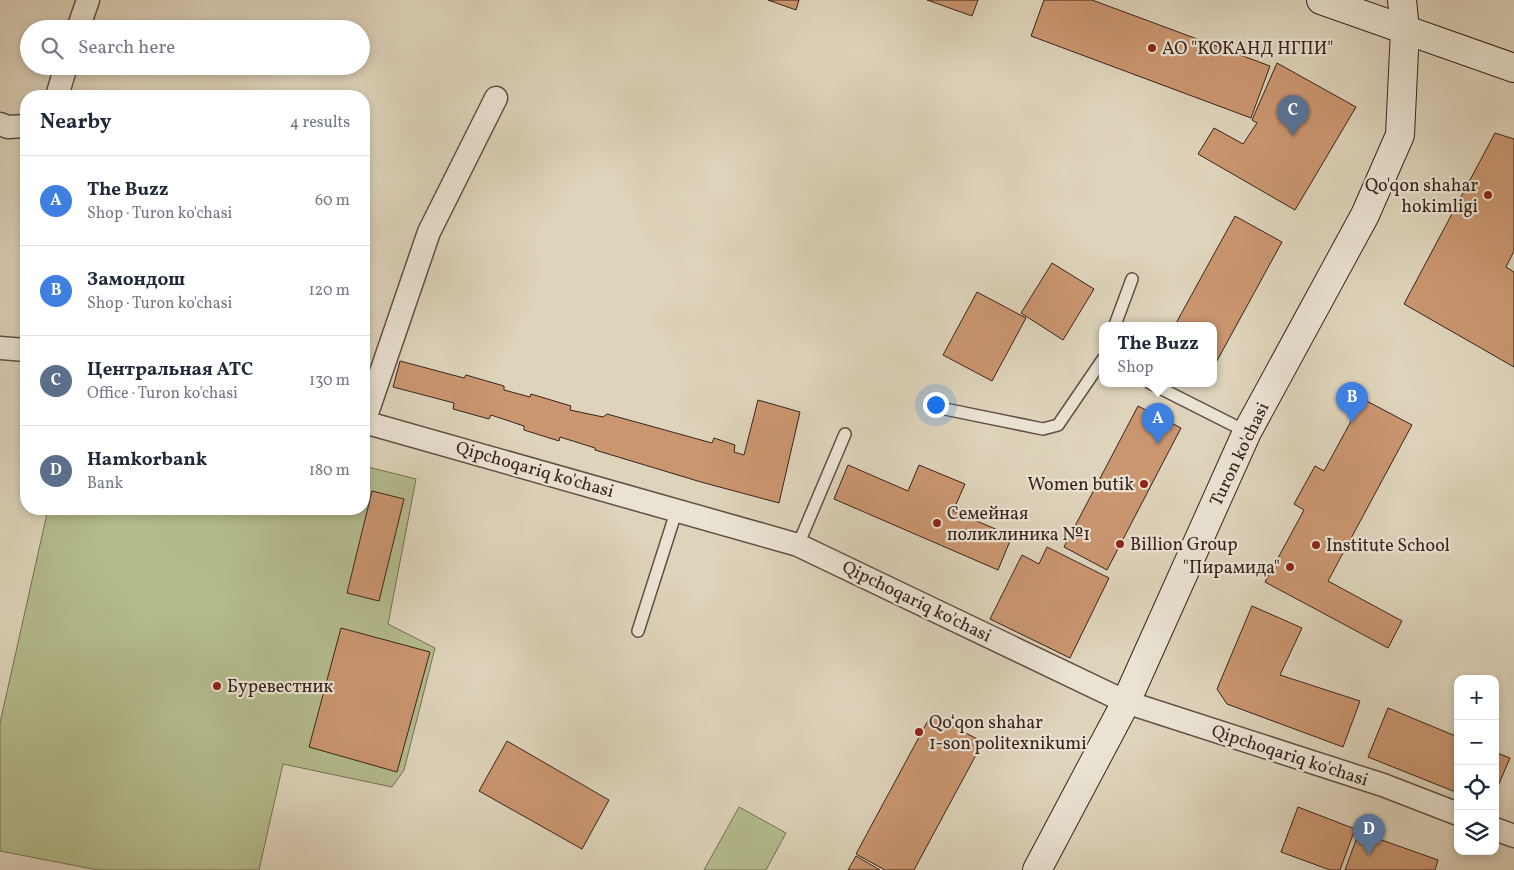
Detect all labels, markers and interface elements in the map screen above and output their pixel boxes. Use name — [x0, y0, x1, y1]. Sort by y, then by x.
search box — [20, 20, 370, 75]
icon: search — [38, 34, 66, 62]
text: Search here — [78, 35, 175, 61]
place label: АО "КОКАНД НГПИ" — [1162, 37, 1333, 62]
marker: АО "КОКАНД НГПИ" — [1146, 42, 1158, 54]
pin: C — [1277, 95, 1309, 136]
text: Nearby — [40, 108, 111, 137]
text: 4 results — [290, 112, 350, 134]
place label: Qo'qon shahar hokimligi — [1365, 174, 1478, 220]
text: The Buzz — [87, 177, 168, 203]
marker: Qo'qon shahar hokimligi — [1482, 189, 1494, 201]
text: A — [50, 190, 62, 212]
text: 60 m — [315, 190, 350, 212]
text: Shop · Turon ko'chasi — [87, 203, 232, 225]
text: Замондош — [87, 267, 185, 293]
text: B — [51, 280, 61, 302]
text: 120 m — [308, 280, 350, 302]
text: Shop · Turon ko'chasi — [87, 293, 232, 315]
popup — [1099, 322, 1217, 387]
text: The Buzz — [1117, 331, 1199, 357]
text: Центральная АТС — [87, 357, 253, 383]
text: Shop — [1117, 357, 1153, 379]
text: C — [51, 370, 61, 392]
text: 130 m — [309, 370, 350, 392]
pin: B — [1336, 382, 1368, 423]
text: Office · Turon ko'chasi — [87, 383, 238, 405]
your location — [923, 392, 949, 418]
street label: Turon ko'chasi — [1204, 399, 1276, 511]
pin: A — [1142, 403, 1174, 444]
street label: Qipchoqariq ko'chasi — [453, 436, 617, 505]
text: Hamkorbank — [87, 447, 207, 473]
text: D — [50, 460, 62, 482]
text: 180 m — [309, 460, 350, 482]
text: Bank — [87, 473, 123, 495]
place label: Women butik — [1027, 473, 1134, 498]
marker: Women butik — [1138, 478, 1150, 490]
place label: Семейная поликлиника №1 — [947, 502, 1090, 548]
marker: Семейная поликлиника №1 — [931, 517, 943, 529]
place label: Billion Group — [1130, 533, 1237, 558]
place label: Institute School — [1326, 534, 1450, 559]
marker: Billion Group — [1114, 538, 1126, 550]
marker: Institute School — [1310, 539, 1322, 551]
street label: Qipchoqariq ko'chasi — [837, 555, 995, 649]
place label: "Пирамида" — [1183, 556, 1280, 581]
marker: "Пирамида" — [1284, 561, 1296, 573]
place label: Буревестник — [227, 675, 333, 700]
map controls — [1454, 675, 1499, 855]
button: + — [1454, 675, 1499, 720]
marker: Буревестник — [211, 680, 223, 692]
place label: Qoʻqon shahar 1-son politexnikumi — [929, 711, 1087, 757]
street label: Qipchoqariq ko'chasi — [1208, 719, 1371, 794]
button: − — [1454, 720, 1499, 765]
marker: Qoʻqon shahar 1-son politexnikumi — [913, 726, 925, 738]
button: locate — [1454, 765, 1499, 810]
button: layers — [1454, 810, 1499, 855]
pin: D — [1353, 814, 1385, 855]

